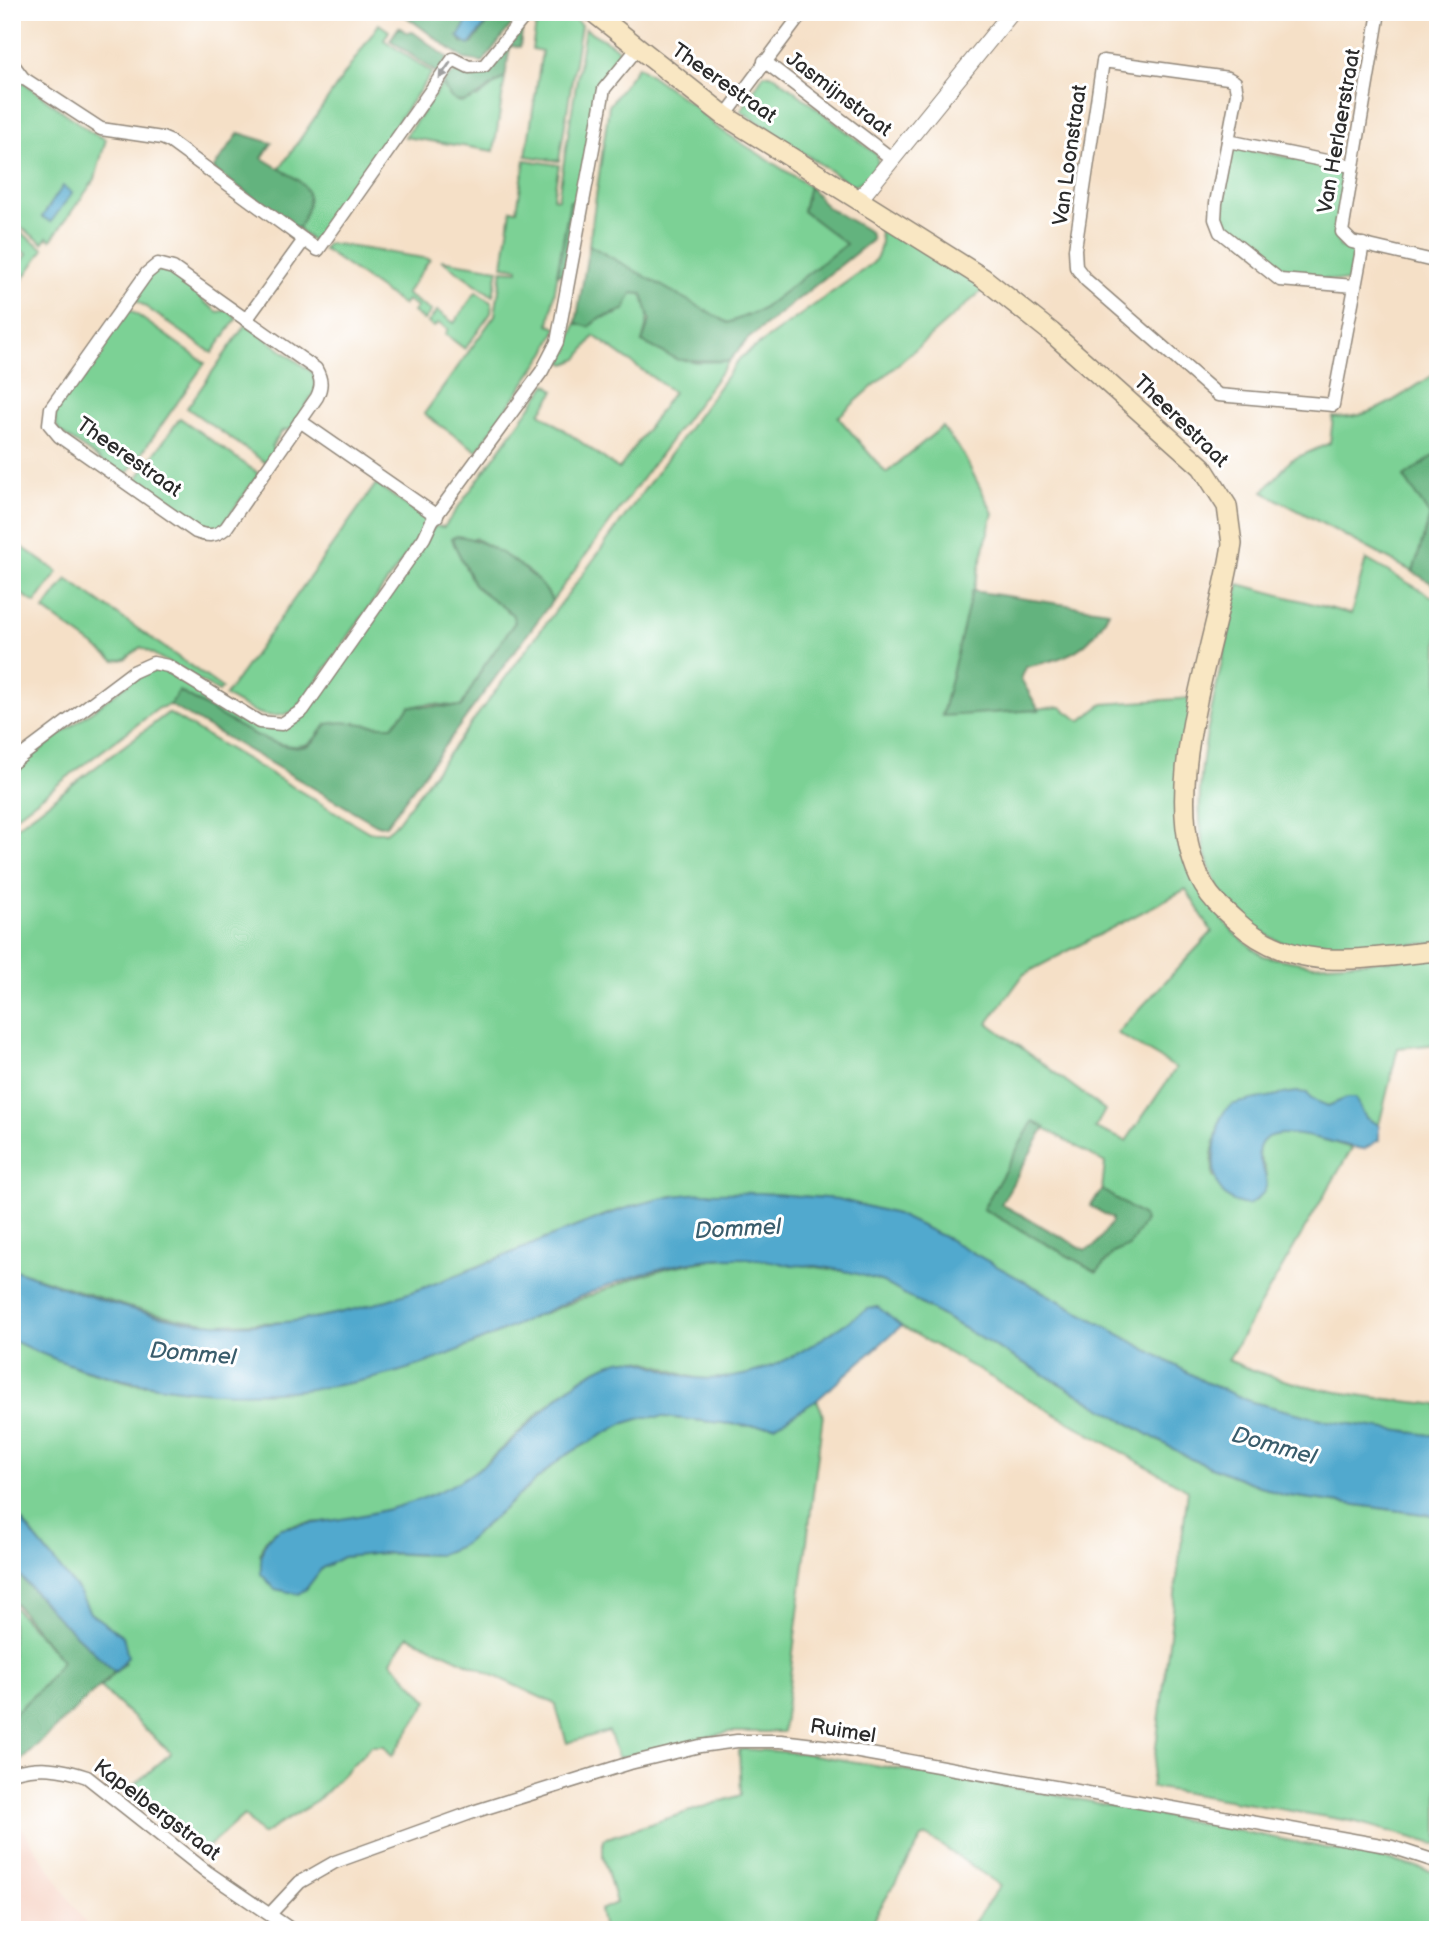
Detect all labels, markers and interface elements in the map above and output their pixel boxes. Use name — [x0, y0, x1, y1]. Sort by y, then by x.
street label: Theerestraat — [667, 38, 782, 129]
street label: Jasmijnstraat — [781, 46, 897, 142]
street label: Van Herlaerstraat — [1312, 46, 1366, 215]
one-way arrow — [438, 61, 452, 79]
street label: Van Loonstraat — [1048, 82, 1092, 227]
street label: Theerestraat — [1128, 369, 1234, 473]
street label: Theerestraat — [72, 412, 187, 503]
water label: Dommel — [694, 1213, 783, 1245]
water label: Dommel — [149, 1336, 238, 1372]
water label: Dommel — [1228, 1421, 1320, 1472]
street label: Ruimel — [808, 1713, 878, 1749]
street label: Kapelbergstraat — [89, 1754, 226, 1866]

